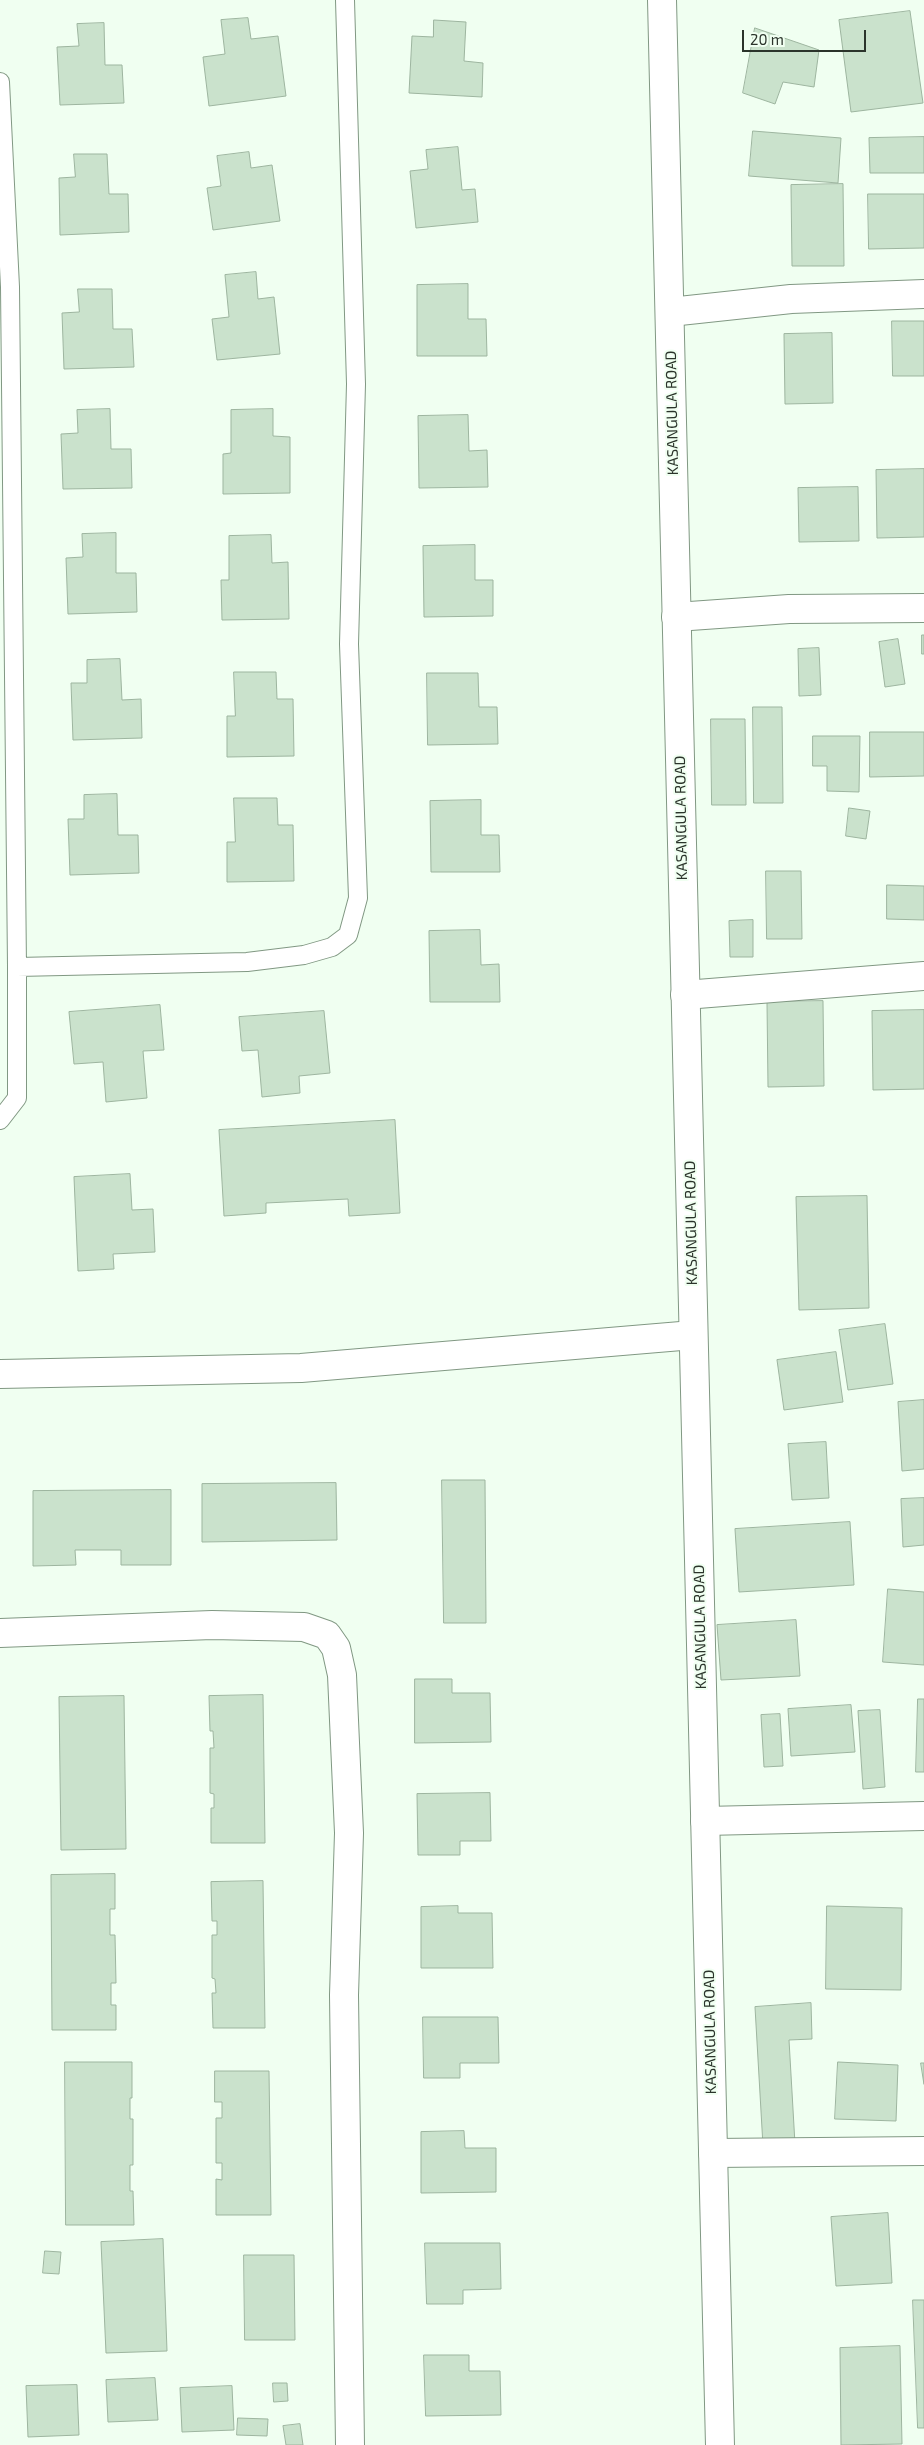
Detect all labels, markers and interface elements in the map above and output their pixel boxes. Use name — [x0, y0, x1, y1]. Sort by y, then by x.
scale bar — [744, 20, 868, 52]
text: 20 m — [750, 30, 784, 48]
street label: KASANGULA ROAD — [662, 350, 682, 476]
street label: KASANGULA ROAD — [671, 755, 691, 881]
street label: KASANGULA ROAD — [681, 1160, 701, 1286]
street label: KASANGULA ROAD — [690, 1564, 710, 1690]
street label: KASANGULA ROAD — [700, 1969, 720, 2095]

